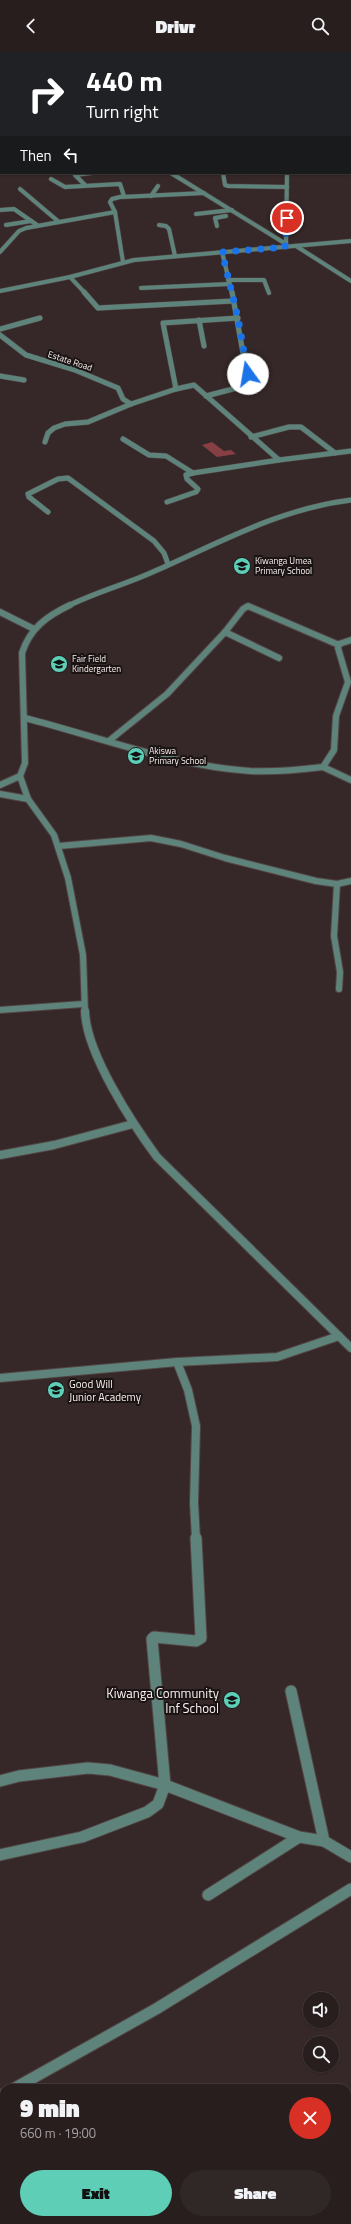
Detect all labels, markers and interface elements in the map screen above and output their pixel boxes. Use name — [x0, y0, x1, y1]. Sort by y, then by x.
text: Drivr — [156, 13, 195, 40]
icon: back — [20, 15, 42, 37]
icon: search — [309, 15, 331, 37]
text: 440 m — [86, 59, 163, 102]
icon: right — [20, 68, 72, 120]
text: Turn right — [86, 98, 159, 125]
text: Then — [20, 144, 52, 167]
icon: left — [60, 144, 82, 166]
pin — [270, 201, 304, 235]
icon: arrive — [276, 207, 298, 229]
street label: Estate Road — [46, 347, 94, 374]
position arrow — [227, 353, 269, 395]
place label: Kiwanga Umea Primary School — [255, 554, 312, 577]
school or university icon: Kiwanga Umea Primary School — [232, 556, 252, 576]
place label: Fair Field Kindergarten — [72, 652, 121, 675]
school or university icon: Fair Field Kindergarten — [49, 654, 69, 674]
place label: Akiswa Primary School — [149, 744, 206, 767]
school or university icon: Akiswa Primary School — [126, 746, 146, 766]
place label: Good Will Junior Academy — [69, 1376, 142, 1405]
school or university icon: Good Will Junior Academy — [46, 1380, 66, 1400]
place label: Kiwanga Community Inf School — [106, 1683, 219, 1718]
school or university icon: Kiwanga Community Inf School — [222, 1690, 242, 1710]
map controls — [303, 1992, 339, 2072]
button: sound — [303, 1992, 339, 2028]
button: search — [303, 2036, 339, 2072]
text: 9 min — [20, 2090, 80, 2126]
button: close — [289, 2097, 331, 2139]
text: 660 m · 19:00 — [20, 2123, 96, 2143]
button: Exit — [20, 2170, 172, 2216]
button: Share — [180, 2170, 331, 2216]

